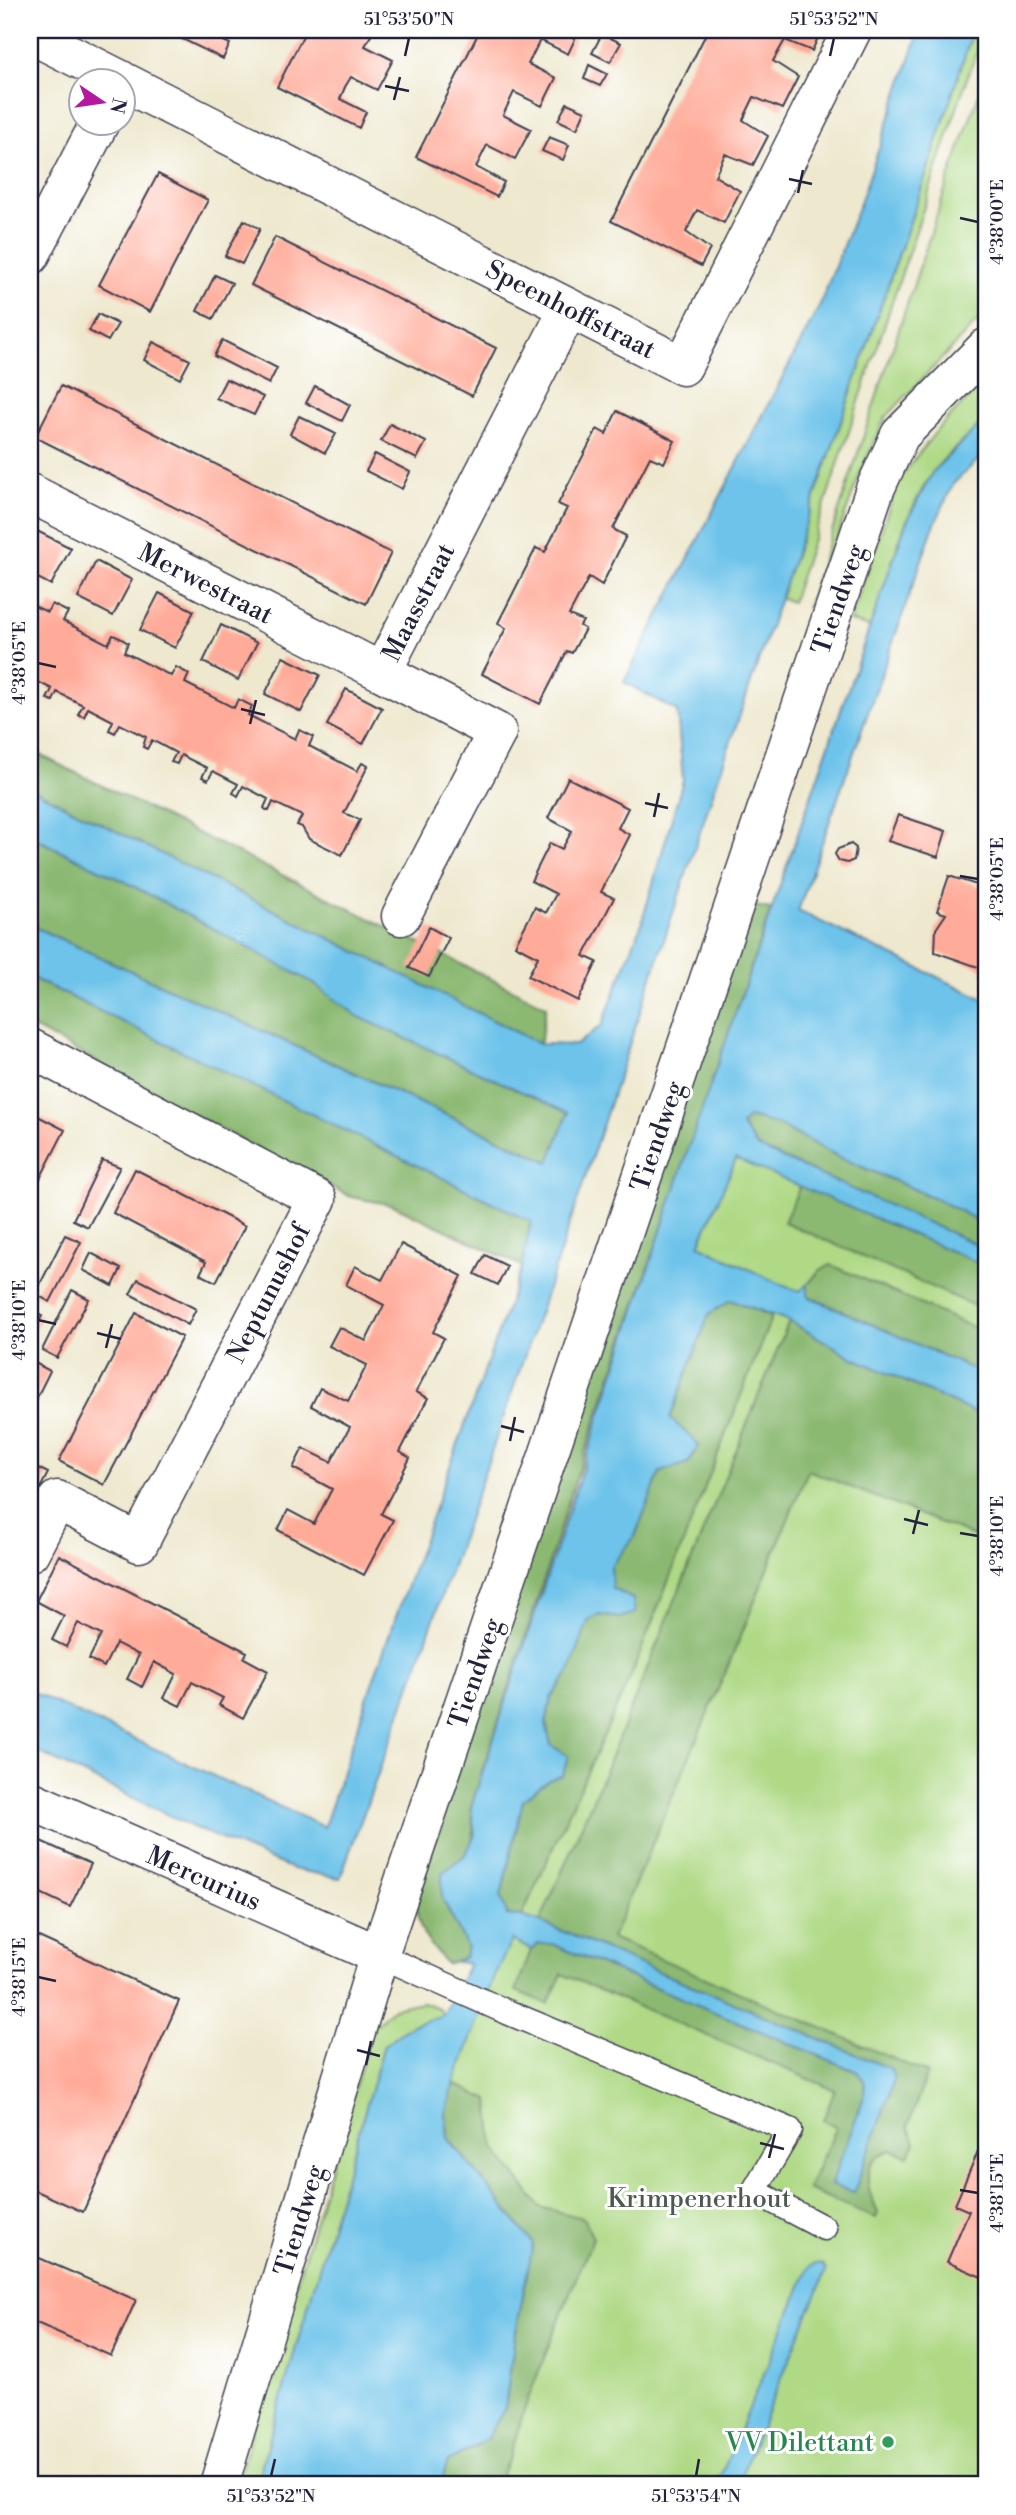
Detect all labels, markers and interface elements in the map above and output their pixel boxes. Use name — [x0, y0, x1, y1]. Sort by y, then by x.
text: 51°53'50"N — [364, 8, 455, 31]
text: 51°53'52"N — [790, 8, 879, 31]
north arrow — [66, 66, 136, 136]
text: N — [104, 96, 131, 116]
text: 4°38'00"E — [986, 179, 1009, 265]
street label: Speenhoffstraat — [480, 253, 661, 366]
street label: Merwestraat — [133, 536, 278, 631]
street label: Maasstraat — [376, 538, 462, 667]
street label: Tiendweg — [805, 539, 873, 659]
text: 4°38'05"E — [8, 621, 31, 705]
text: 4°38'05"E — [986, 837, 1009, 921]
street label: Tiendweg — [624, 1076, 692, 1196]
street label: Neptunushof — [220, 1217, 318, 1368]
text: 4°38'10"E — [8, 1280, 31, 1360]
text: 4°38'10"E — [986, 1496, 1009, 1576]
street label: Tiendweg — [442, 1613, 510, 1733]
street label: Mercurius — [142, 1840, 266, 1918]
text: 4°38'15"E — [8, 1937, 31, 2017]
text: 4°38'15"E — [986, 2153, 1009, 2233]
street label: Tiendweg — [268, 2160, 332, 2280]
park label: Krimpenerhout — [607, 2183, 791, 2215]
place label: VV Dilettant — [724, 2427, 874, 2459]
marker: VV Dilettant — [880, 2434, 896, 2450]
text: 51°53'52"N — [227, 2485, 316, 2508]
text: 51°53'54"N — [651, 2485, 741, 2508]

